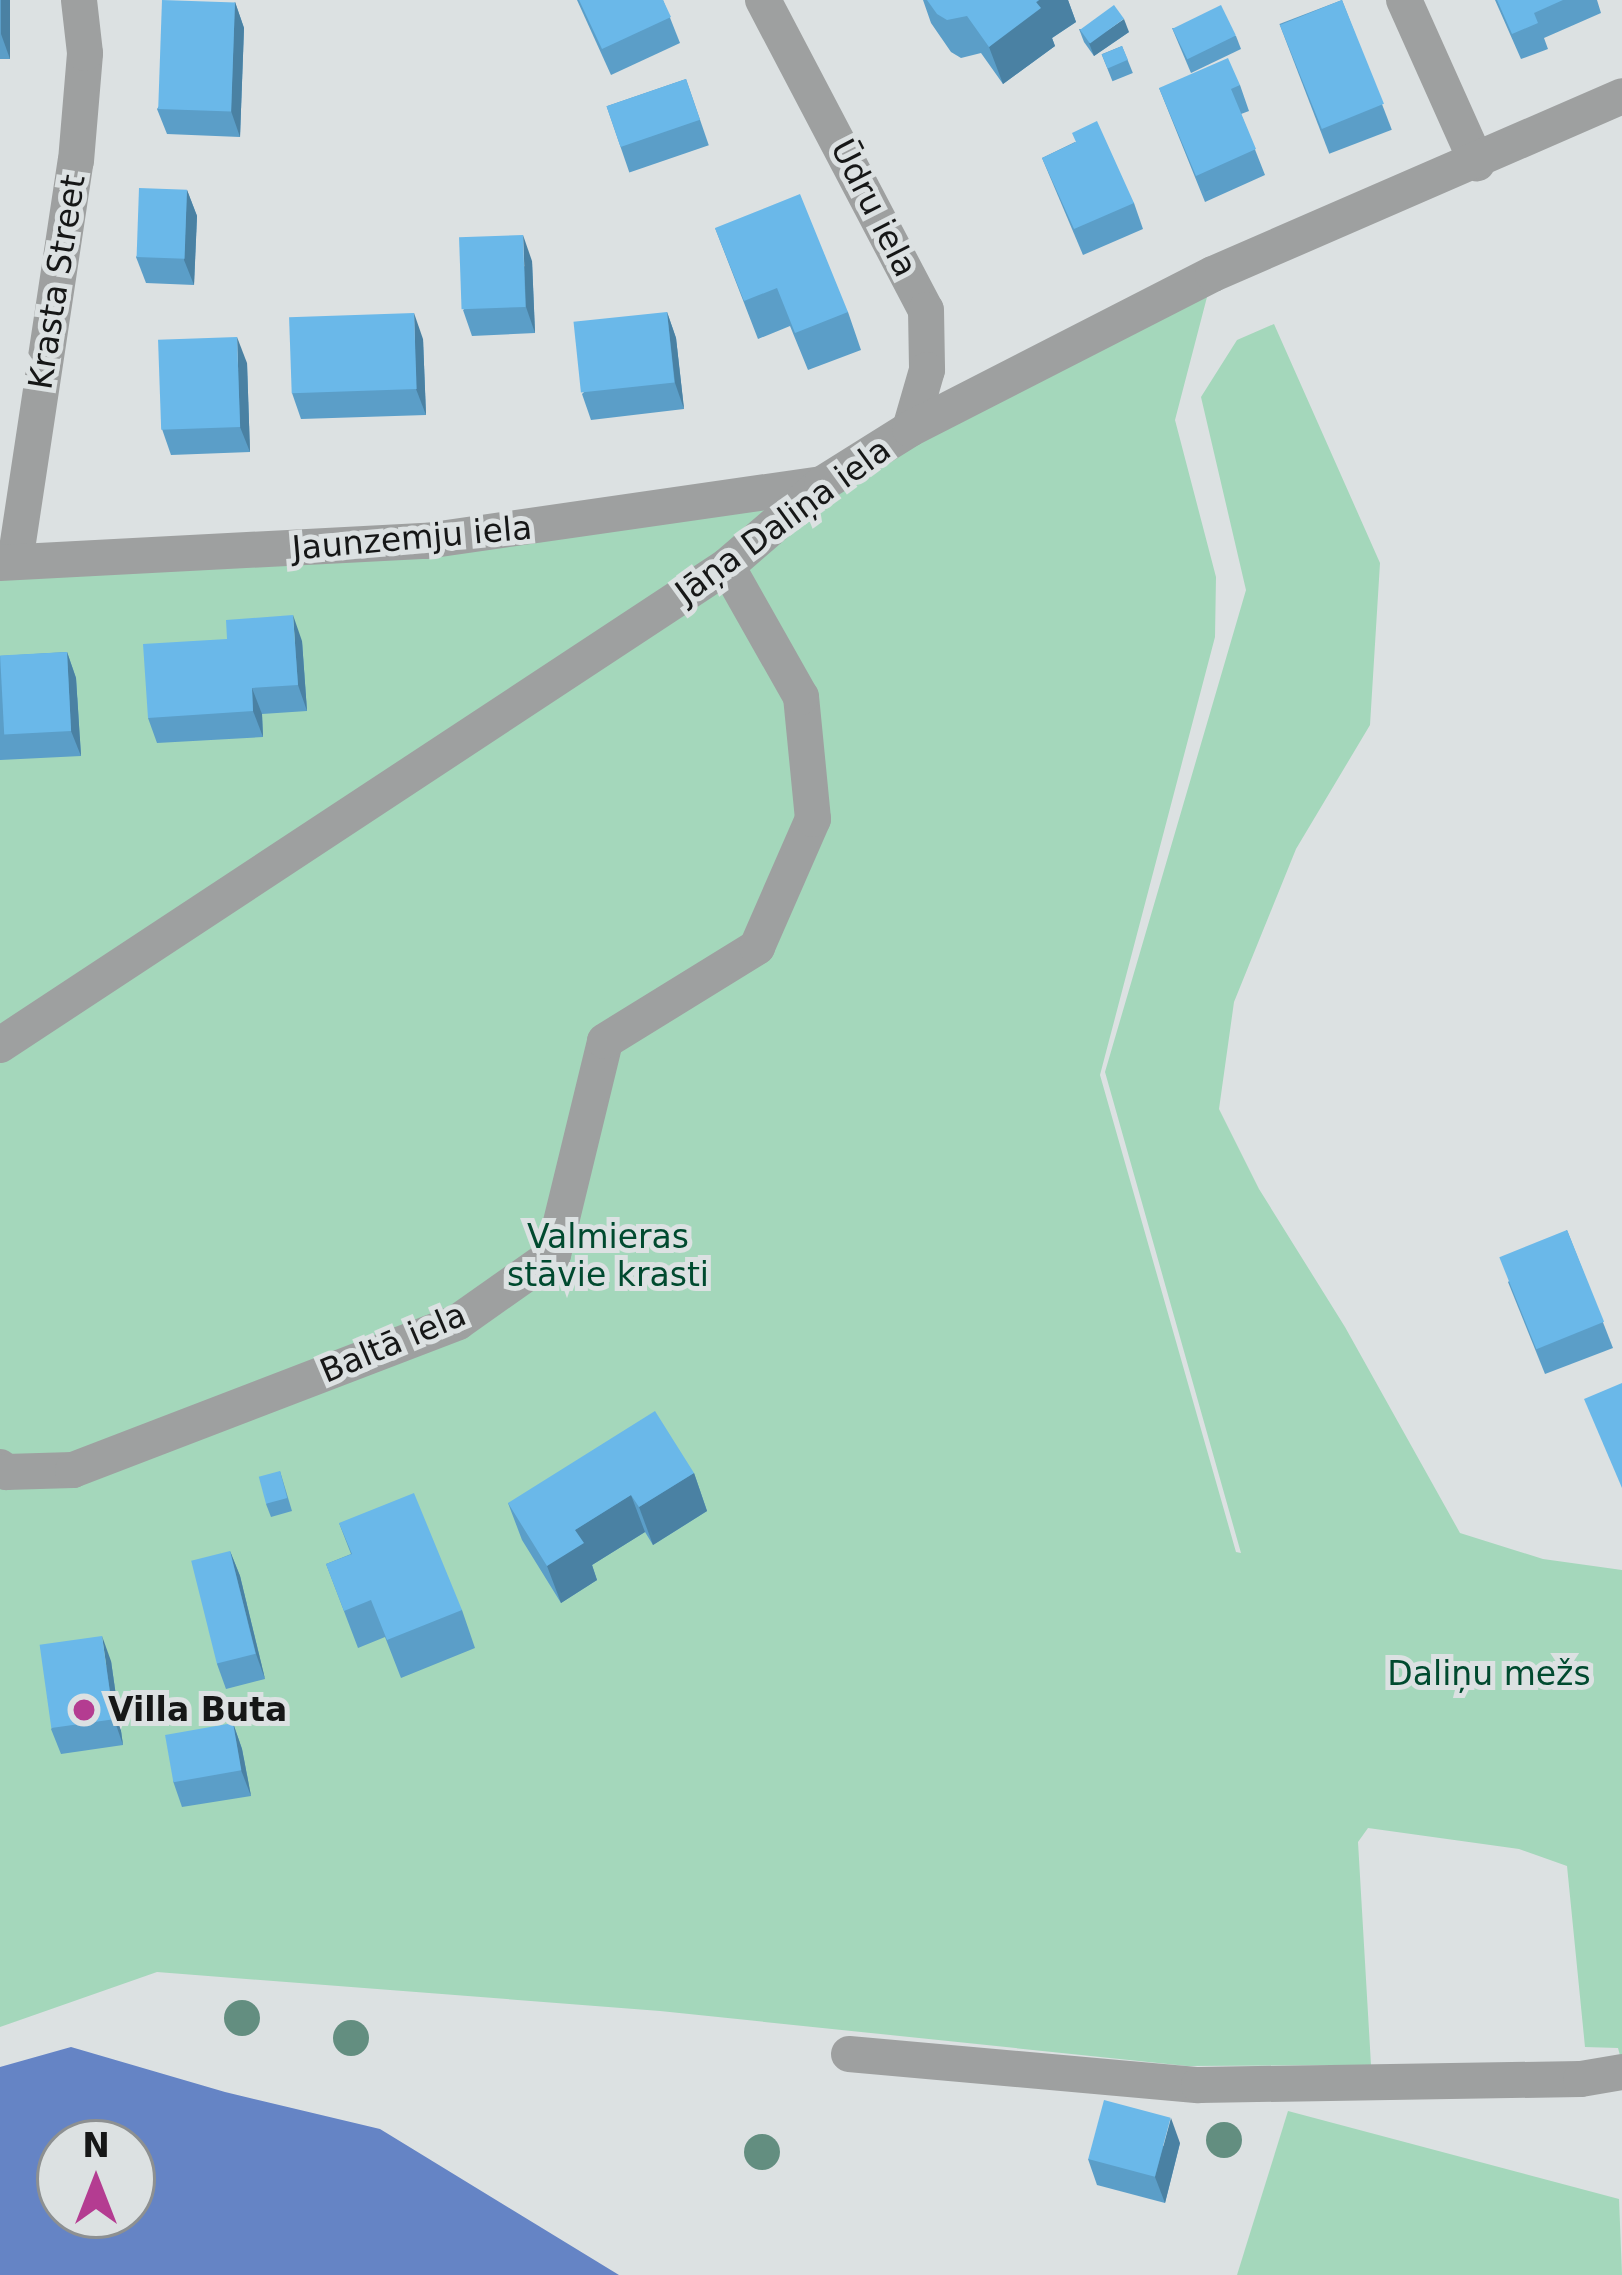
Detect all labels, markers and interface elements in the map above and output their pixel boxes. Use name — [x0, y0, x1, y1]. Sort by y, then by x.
street label: Ūdru iela — [823, 133, 925, 283]
street label: Krasta Street — [21, 172, 93, 392]
street label: Jāņa Daliņa iela — [668, 430, 898, 612]
street label: Jaunzemju iela — [290, 508, 534, 568]
park label: Valmieras stāvie krasti — [507, 1217, 709, 1295]
street label: Baltā iela — [314, 1295, 472, 1391]
park label: Daliņu mežs — [1387, 1654, 1591, 1694]
place label: Villa Buta — [108, 1690, 287, 1730]
marker: Villa Buta — [71, 1697, 97, 1723]
north arrow — [36, 2119, 156, 2239]
text: N — [82, 2126, 110, 2165]

